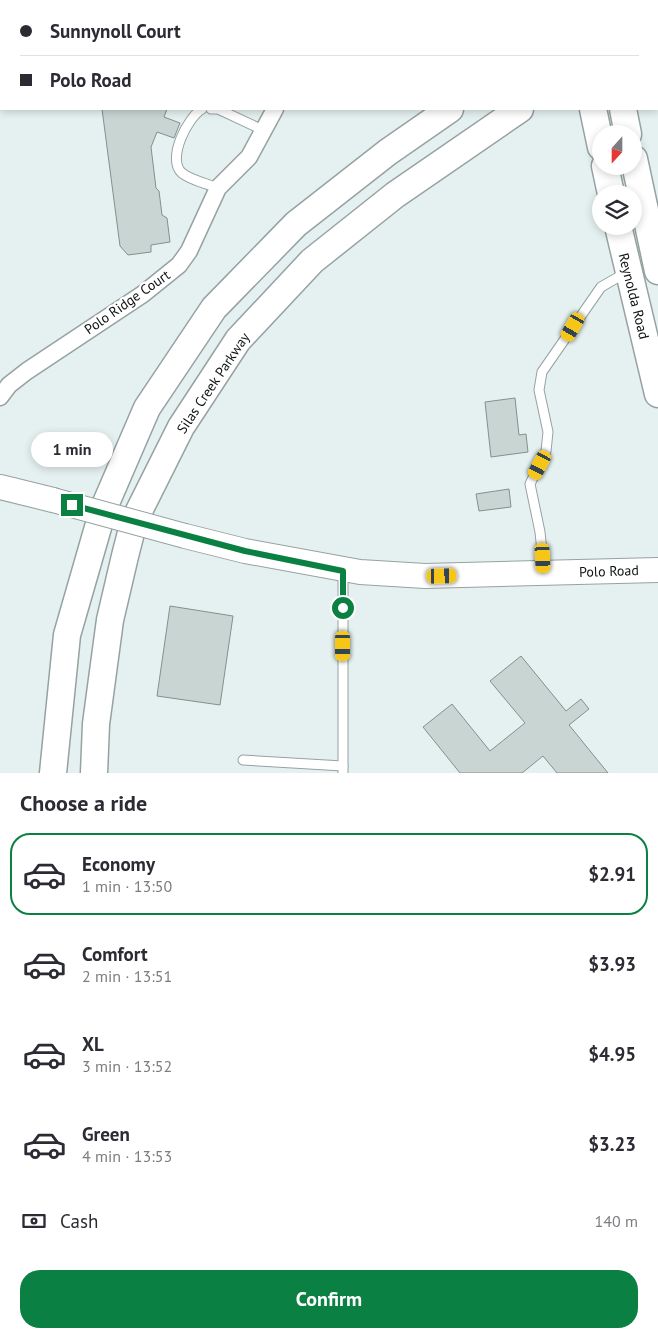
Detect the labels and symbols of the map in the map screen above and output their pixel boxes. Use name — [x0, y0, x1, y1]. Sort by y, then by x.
north arrow — [592, 125, 642, 175]
street label: Reynolda Road — [615, 251, 653, 341]
street label: Polo Ridge Court — [81, 266, 174, 338]
car — [559, 310, 586, 344]
street label: Silas Creek Parkway — [173, 329, 254, 437]
callout: 1 min — [31, 432, 113, 468]
car — [526, 448, 553, 482]
route end — [61, 494, 83, 516]
car — [534, 543, 551, 573]
street label: Polo Road — [579, 561, 639, 581]
car — [426, 568, 457, 584]
route start — [332, 597, 354, 619]
car — [335, 631, 350, 661]

